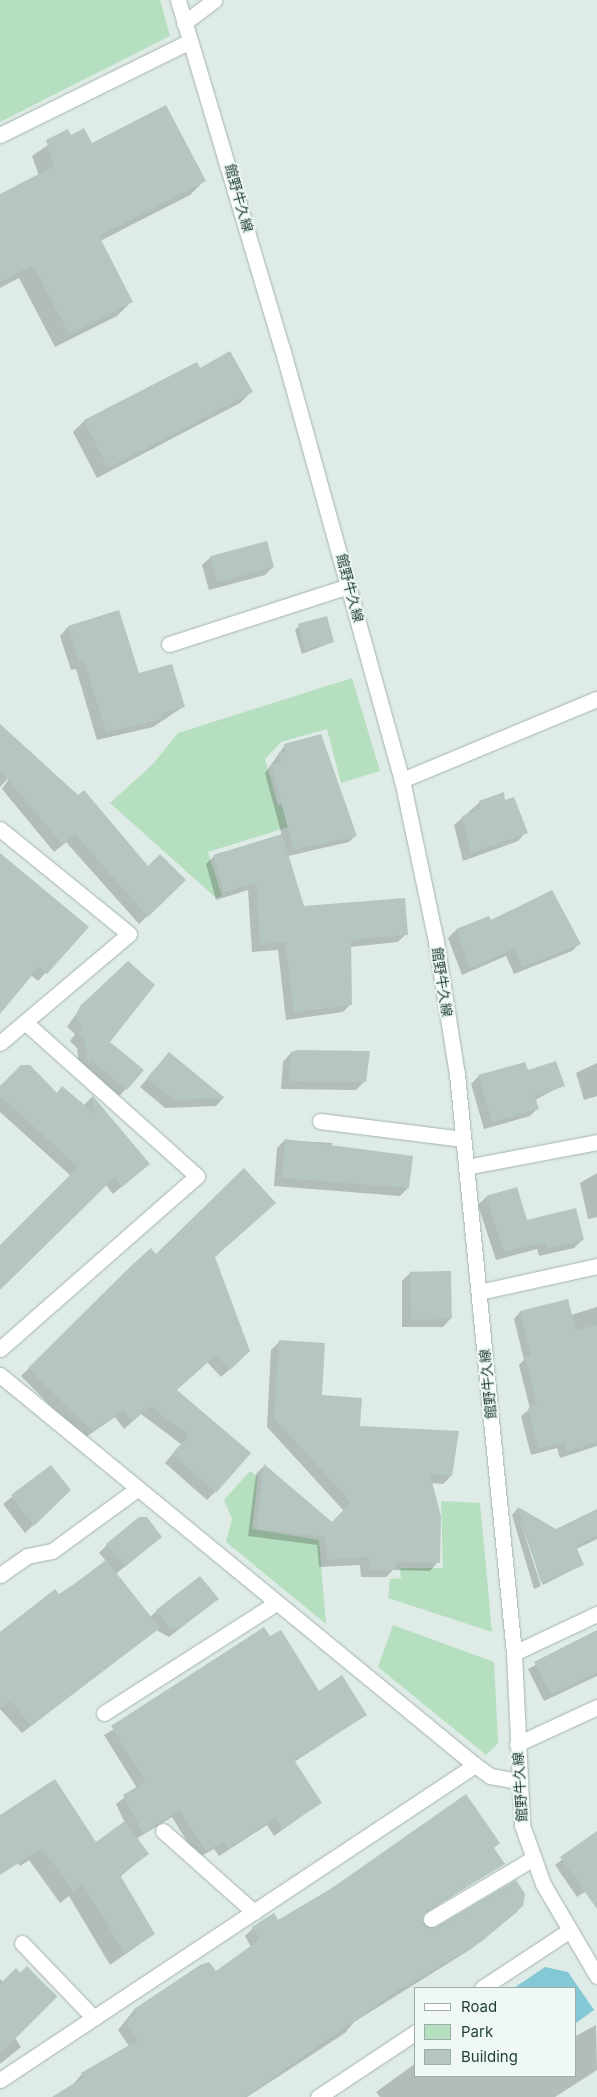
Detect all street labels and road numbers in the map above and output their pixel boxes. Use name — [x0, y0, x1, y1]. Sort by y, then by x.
street label: 館野牛久線 — [221, 162, 257, 234]
street label: 館野牛久線 — [333, 552, 367, 624]
street label: 館野牛久線 — [428, 946, 456, 1018]
street label: 館野牛久線 — [476, 1348, 500, 1420]
street label: 館野牛久線 — [509, 1751, 531, 1823]

